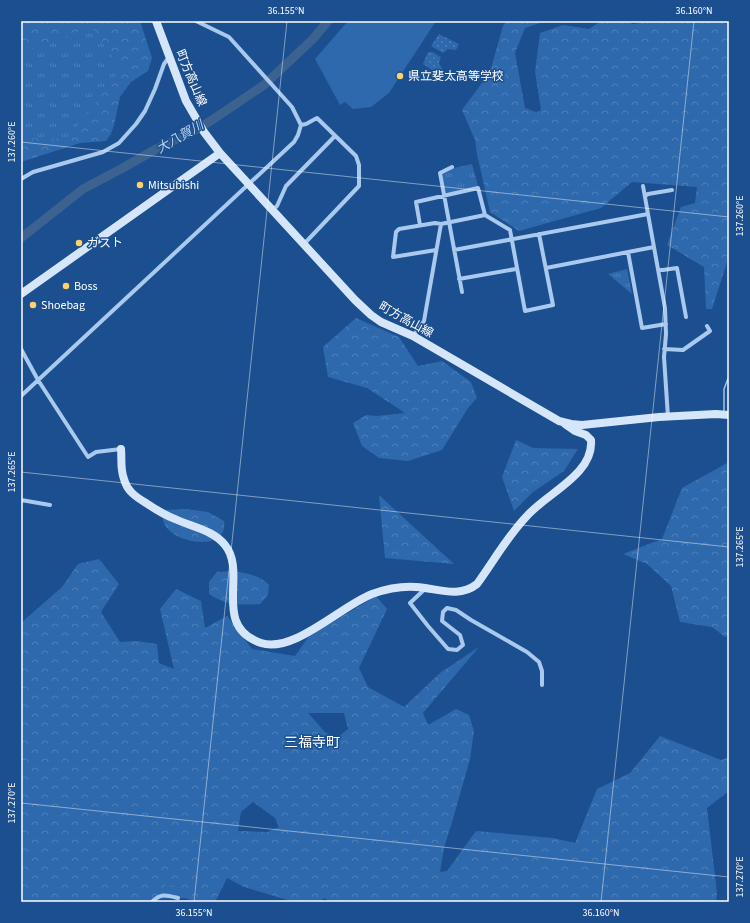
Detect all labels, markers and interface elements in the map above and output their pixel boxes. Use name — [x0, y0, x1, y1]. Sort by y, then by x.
text: 36.155°N — [267, 4, 305, 18]
text: 36.160°N — [675, 4, 713, 18]
street label: 町方高山線 — [171, 47, 211, 109]
place label: 県立斐太高等学校 — [408, 68, 504, 85]
marker: 県立斐太高等学校 — [395, 71, 405, 81]
water label: 大八賀川 — [153, 115, 209, 158]
text: 137.260°E — [5, 122, 19, 162]
place label: Mitsubishi — [148, 177, 199, 194]
marker: Mitsubishi — [135, 180, 145, 190]
text: 137.260°E — [733, 196, 747, 236]
place label: ガスト — [87, 235, 123, 252]
marker: ガスト — [74, 238, 84, 248]
place label: Boss — [74, 278, 98, 295]
marker: Boss — [61, 281, 71, 291]
place label: Shoebag — [41, 297, 85, 314]
street label: 町方高山線 — [376, 298, 436, 342]
marker: Shoebag — [28, 300, 38, 310]
text: 137.265°E — [5, 452, 19, 492]
text: 137.265°E — [733, 527, 747, 567]
district label: 三福寺町 — [284, 733, 340, 753]
text: 137.270°E — [5, 783, 19, 823]
text: 137.270°E — [733, 857, 747, 897]
text: 36.155°N — [175, 906, 213, 920]
text: 36.160°N — [582, 906, 620, 920]

